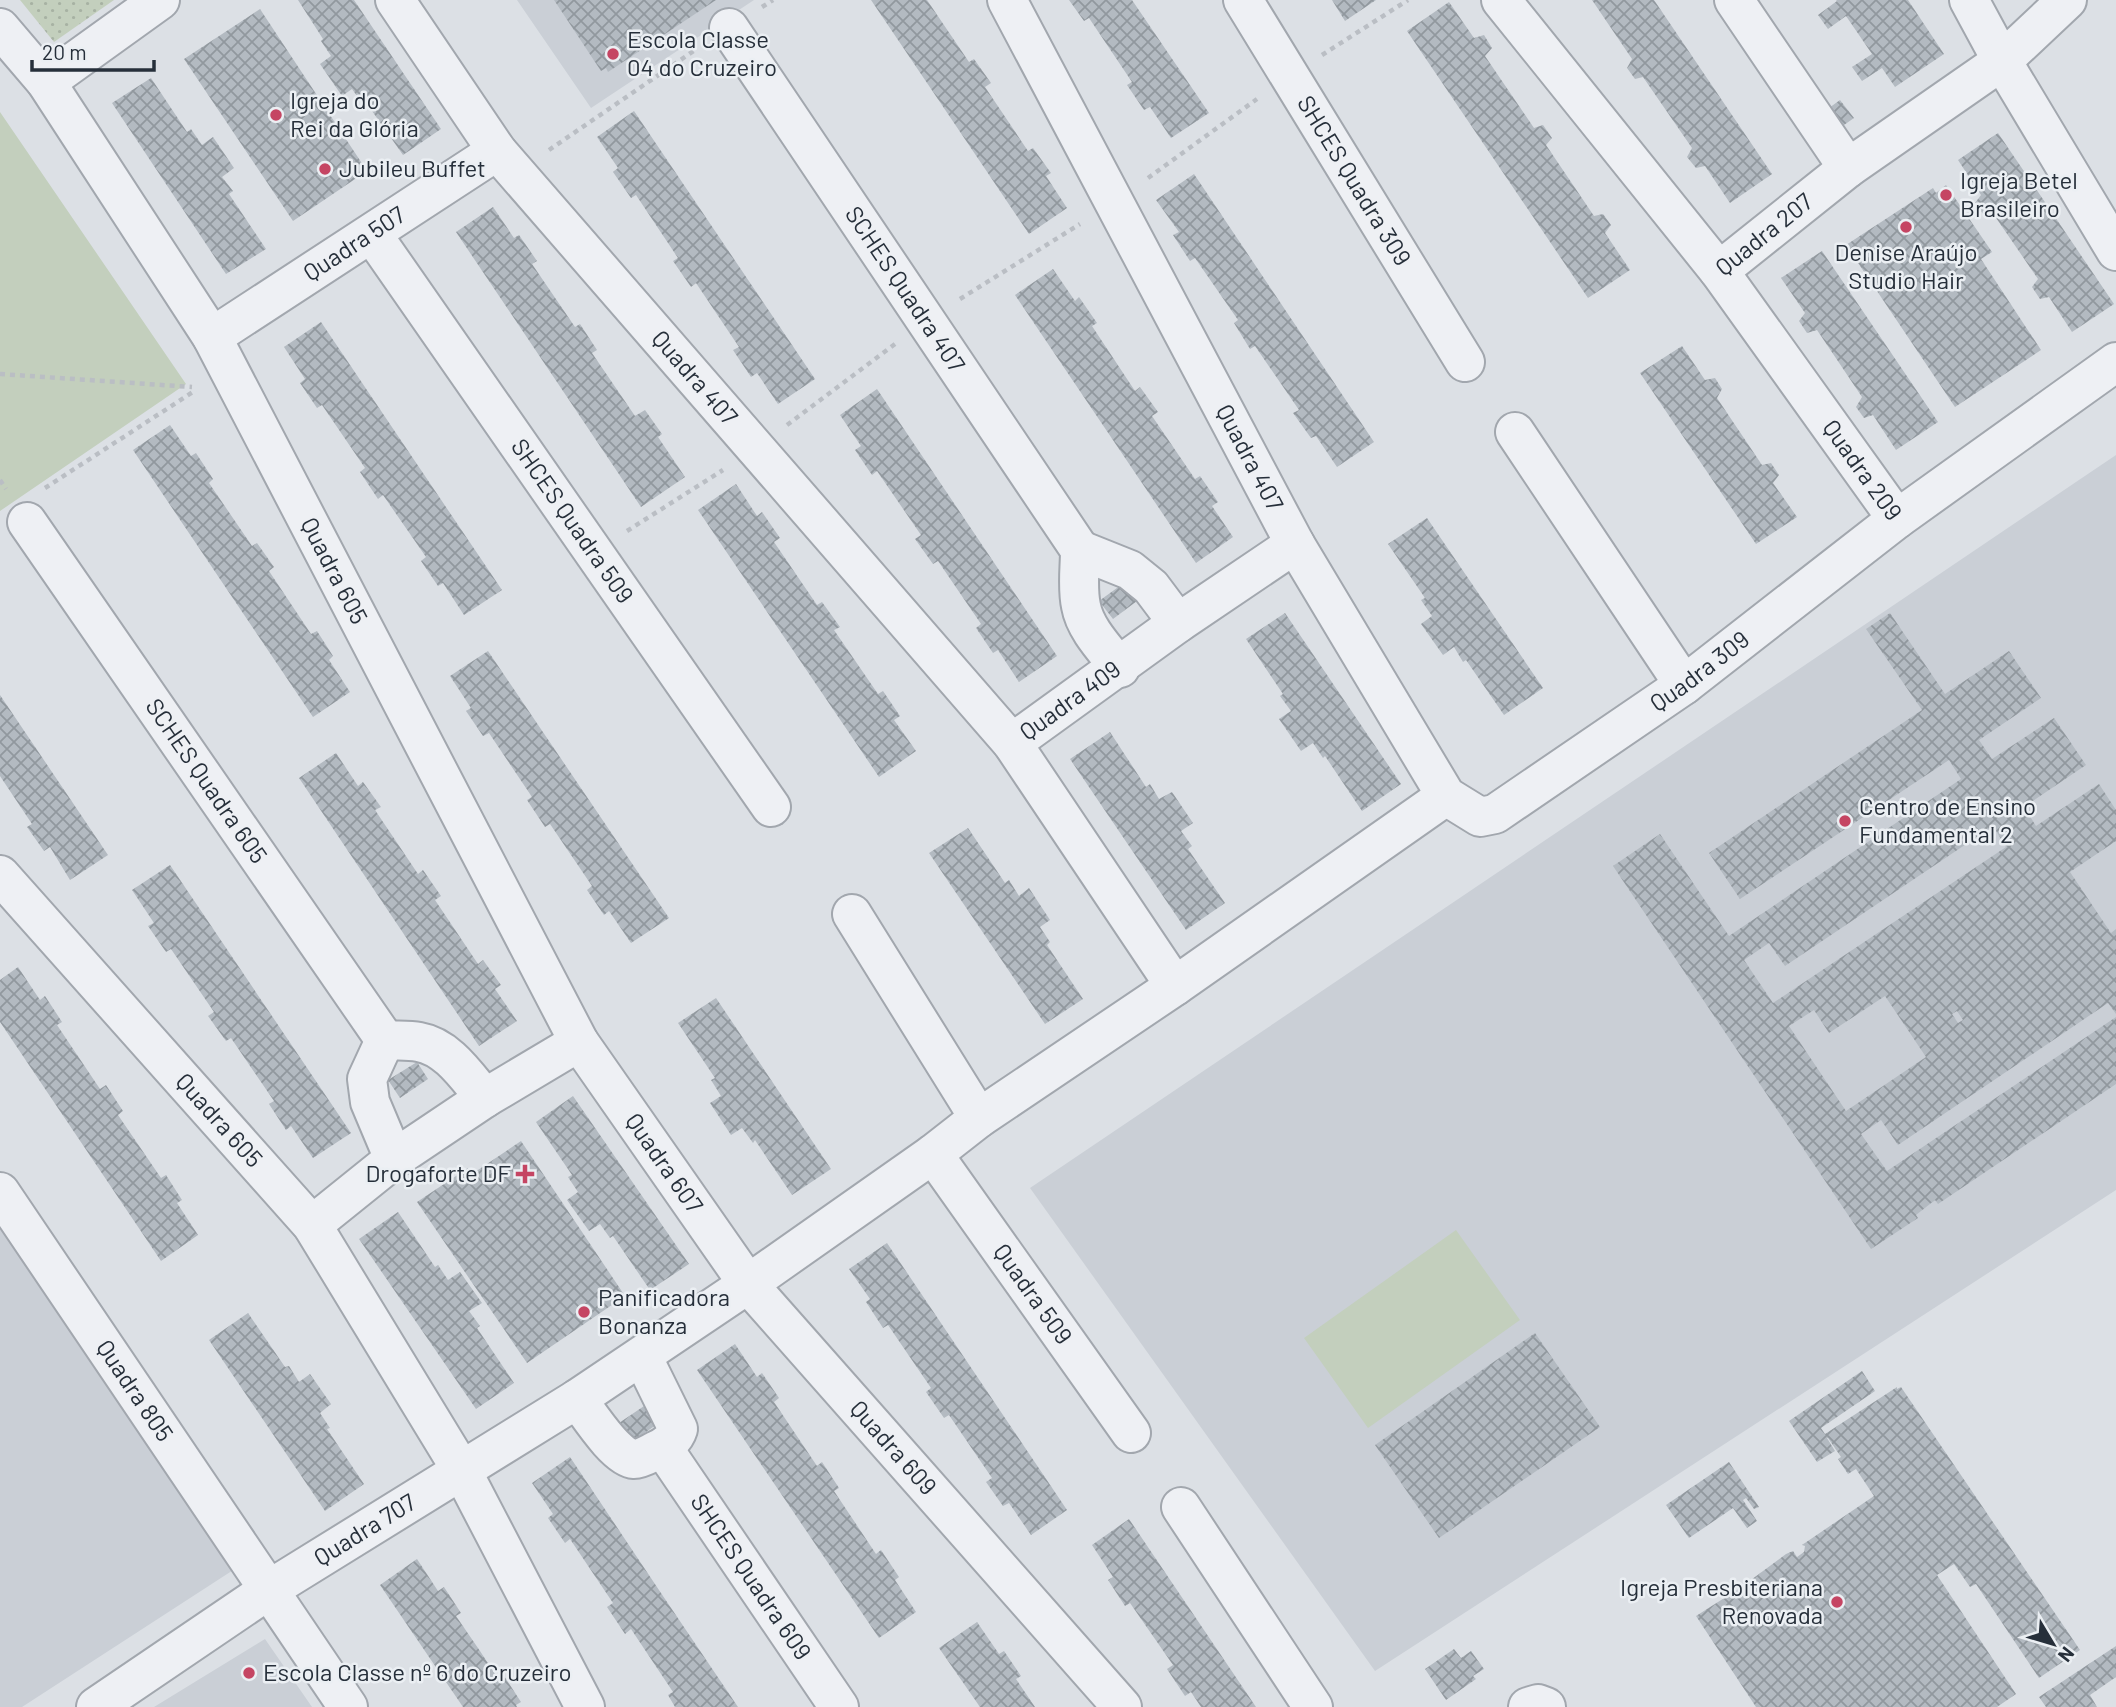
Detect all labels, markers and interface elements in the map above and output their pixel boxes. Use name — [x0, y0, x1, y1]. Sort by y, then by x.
place label: Escola Classe 04 do Cruzeiro — [627, 24, 777, 81]
scale bar — [32, 28, 154, 72]
text: 20 m — [42, 39, 87, 64]
marker: Escola Classe 04 do Cruzeiro — [605, 46, 621, 62]
place label: Igreja do Rei da Glória — [290, 85, 419, 142]
street label: SHCES Quadra 309 — [1292, 90, 1418, 270]
marker: Igreja do Rei da Glória — [268, 107, 284, 123]
place label: Jubileu Buffet — [339, 153, 486, 182]
marker: Jubileu Buffet — [317, 161, 333, 177]
place label: Igreja Betel Brasileiro — [1960, 165, 2078, 222]
street label: Quadra 207 — [1709, 186, 1818, 281]
marker: Igreja Betel Brasileiro — [1938, 187, 1954, 203]
street label: Quadra 507 — [297, 199, 410, 286]
street label: SCHES Quadra 407 — [840, 200, 972, 377]
marker: Denise Araújo Studio Hair — [1898, 219, 1914, 235]
place label: Denise Araújo Studio Hair — [1834, 237, 1978, 294]
street label: Quadra 407 — [647, 324, 745, 430]
street label: Quadra 407 — [1211, 399, 1291, 515]
street label: Quadra 209 — [1817, 413, 1909, 525]
street label: SHCES Quadra 509 — [506, 432, 641, 608]
street label: Quadra 605 — [295, 512, 375, 628]
street label: Quadra 309 — [1644, 624, 1754, 717]
street label: Quadra 409 — [1013, 654, 1125, 746]
street label: SCHES Quadra 605 — [140, 692, 274, 868]
place label: Centro de Ensino Fundamental 2 — [1859, 791, 2036, 848]
marker: Centro de Ensino Fundamental 2 — [1837, 813, 1853, 829]
street label: Quadra 605 — [171, 1067, 270, 1173]
street label: Quadra 607 — [620, 1107, 710, 1218]
place label: Drogaforte DF — [365, 1158, 511, 1187]
marker: Drogaforte DF — [517, 1166, 533, 1182]
street label: Quadra 509 — [988, 1238, 1079, 1349]
place label: Panificadora Bonanza — [598, 1282, 730, 1339]
marker: Panificadora Bonanza — [576, 1304, 592, 1320]
street label: Quadra 805 — [91, 1334, 180, 1446]
street label: Quadra 609 — [845, 1394, 943, 1500]
street label: Quadra 707 — [308, 1487, 420, 1571]
street label: SHCES Quadra 609 — [685, 1488, 818, 1665]
place label: Igreja Presbiteriana Renovada — [1620, 1572, 1823, 1629]
marker: Igreja Presbiteriana Renovada — [1829, 1594, 1845, 1610]
north arrow — [2018, 1609, 2088, 1679]
text: N — [2054, 1643, 2080, 1667]
place label: Escola Classe nº 6 do Cruzeiro — [263, 1657, 572, 1686]
marker: Escola Classe nº 6 do Cruzeiro — [241, 1665, 257, 1681]

